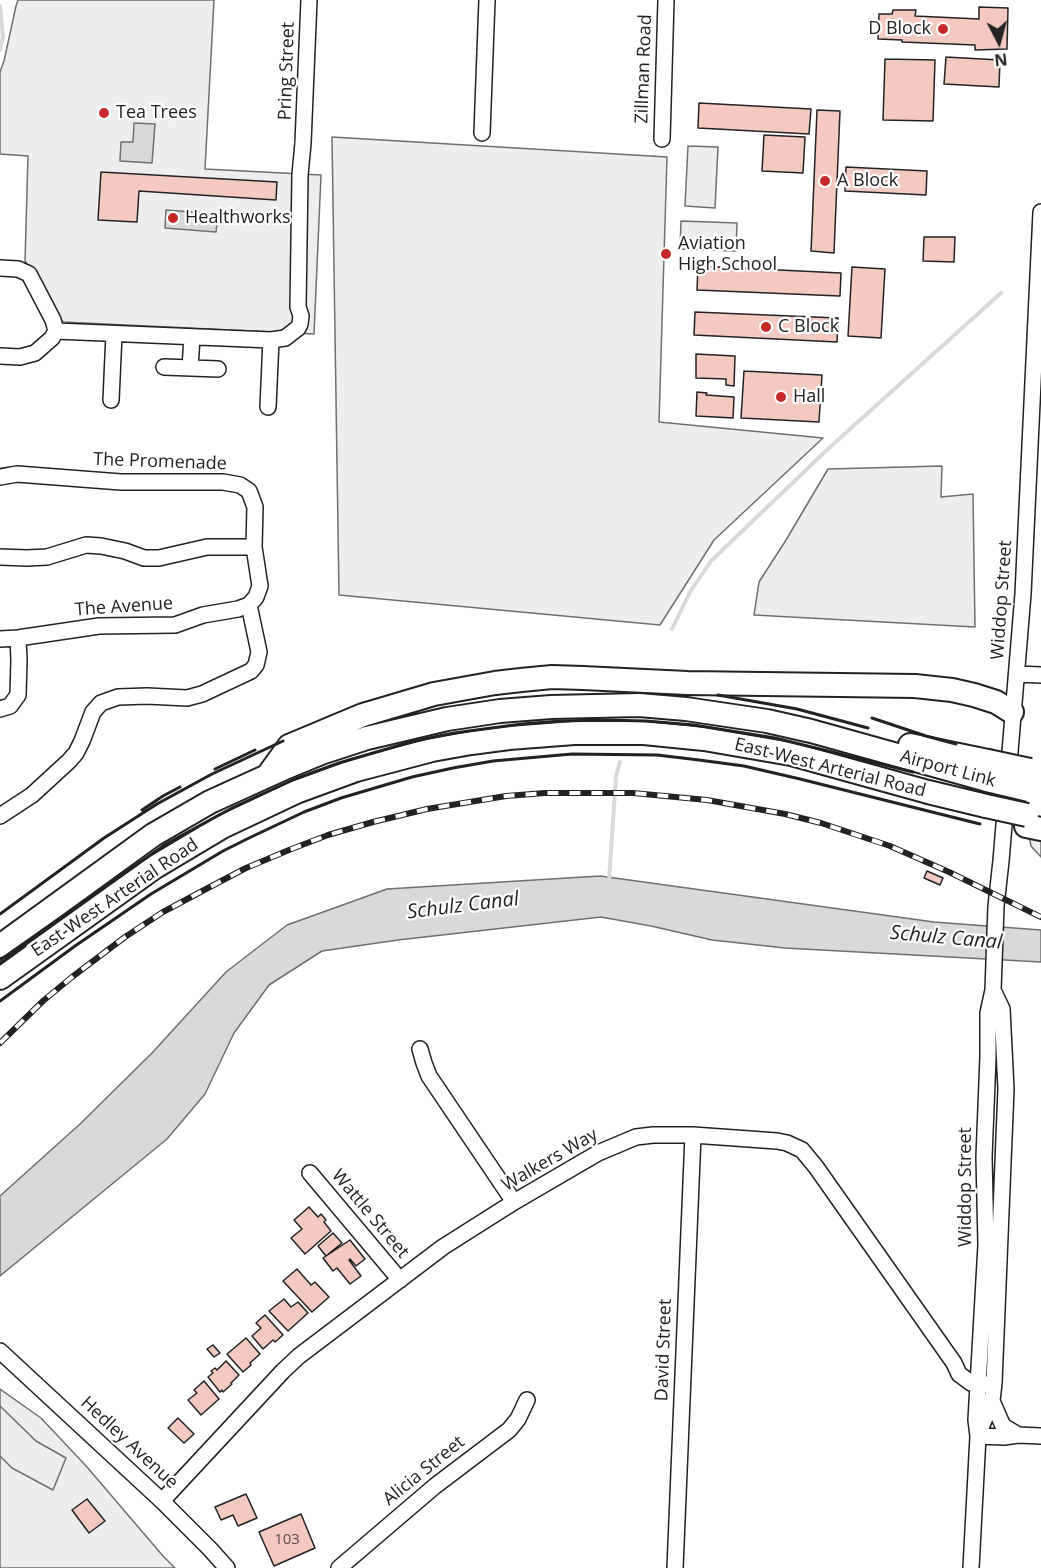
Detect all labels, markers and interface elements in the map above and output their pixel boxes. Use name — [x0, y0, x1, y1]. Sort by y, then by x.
north arrow — [969, 12, 1029, 72]
street label: Zillman Road — [631, 14, 657, 124]
place label: D Block — [868, 18, 931, 40]
street label: Pring Street — [274, 21, 300, 121]
marker: D Block — [936, 22, 950, 36]
text: N — [993, 48, 1009, 72]
place label: Tea Trees — [116, 102, 197, 124]
marker: Tea Trees — [97, 106, 111, 120]
place label: A Block — [837, 170, 898, 192]
marker: A Block — [818, 174, 832, 188]
place label: Healthworks — [185, 207, 291, 229]
marker: Healthworks — [166, 211, 180, 225]
place label: Aviation High School — [678, 233, 777, 276]
marker: Aviation High School — [659, 247, 673, 261]
place label: C Block — [778, 316, 839, 338]
marker: C Block — [759, 320, 773, 334]
place label: Hall — [793, 386, 825, 408]
marker: Hall — [774, 390, 788, 404]
street label: The Promenade — [93, 449, 227, 475]
street label: Widdop Street — [987, 539, 1017, 661]
street label: The Avenue — [74, 593, 174, 621]
street label: East-West Arterial Road — [732, 734, 928, 802]
street label: Airport Link — [898, 746, 998, 792]
street label: East-West Arterial Road — [27, 834, 203, 962]
water label: Schulz Canal — [406, 887, 520, 925]
water label: Schulz Canal — [889, 921, 1003, 955]
street label: Walkers Way — [498, 1124, 602, 1196]
street label: Widdop Street — [955, 1127, 977, 1247]
street label: Wattle Street — [327, 1165, 413, 1263]
street label: David Street — [651, 1298, 677, 1402]
street label: Hedley Avenue — [76, 1392, 182, 1494]
street label: Alicia Street — [379, 1432, 469, 1510]
house number: 103 — [274, 1531, 300, 1549]

